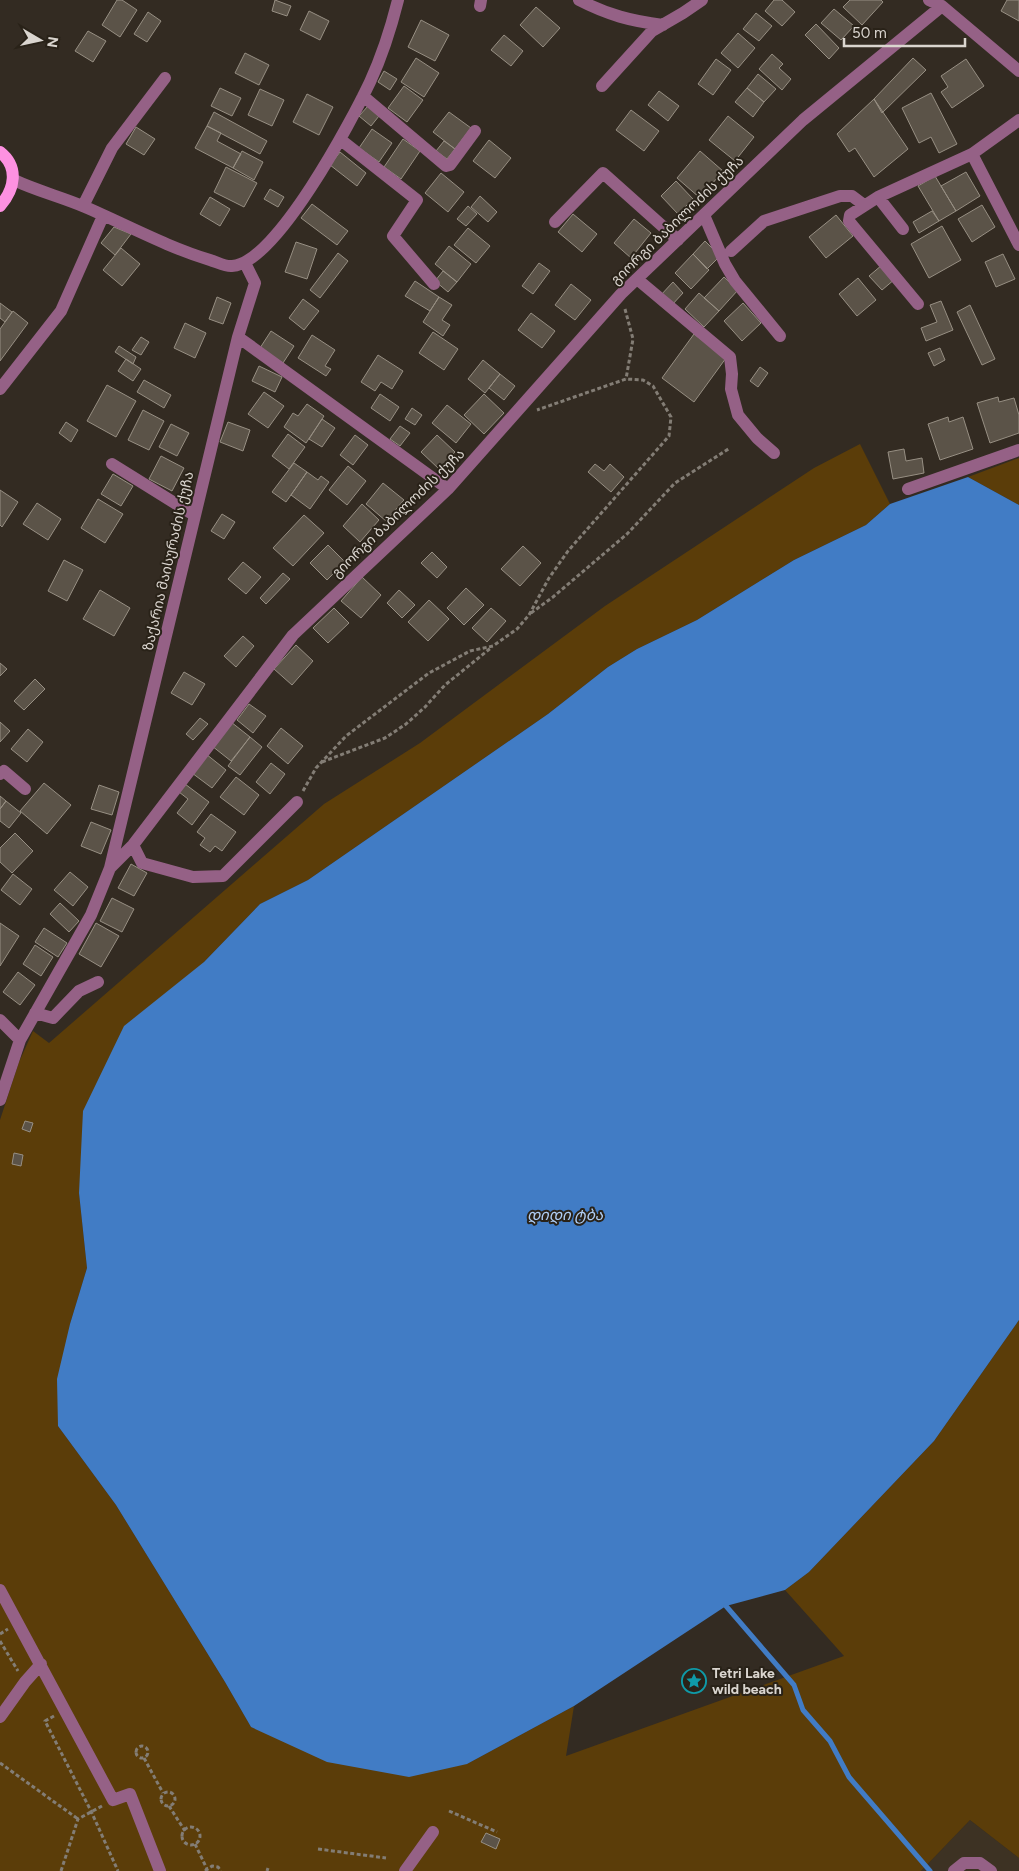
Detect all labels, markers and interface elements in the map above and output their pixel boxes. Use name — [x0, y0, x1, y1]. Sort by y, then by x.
north arrow — [15, 15, 65, 65]
scale bar — [844, 15, 965, 47]
text: 50 m — [852, 24, 887, 42]
text: N — [43, 35, 62, 49]
street label: გიორგი ბაბილოძის ქუჩა — [607, 152, 747, 288]
street label: გიორგი ბაბილოძის ქუჩა — [328, 445, 468, 581]
street label: ზაქარია მაისურაძის ქუჩა — [140, 470, 197, 652]
water label: დიდი ტბა — [527, 1206, 604, 1224]
place label: Tetri Lake wild beach — [712, 1665, 782, 1698]
place icon: Tetri Lake wild beach — [681, 1668, 707, 1694]

